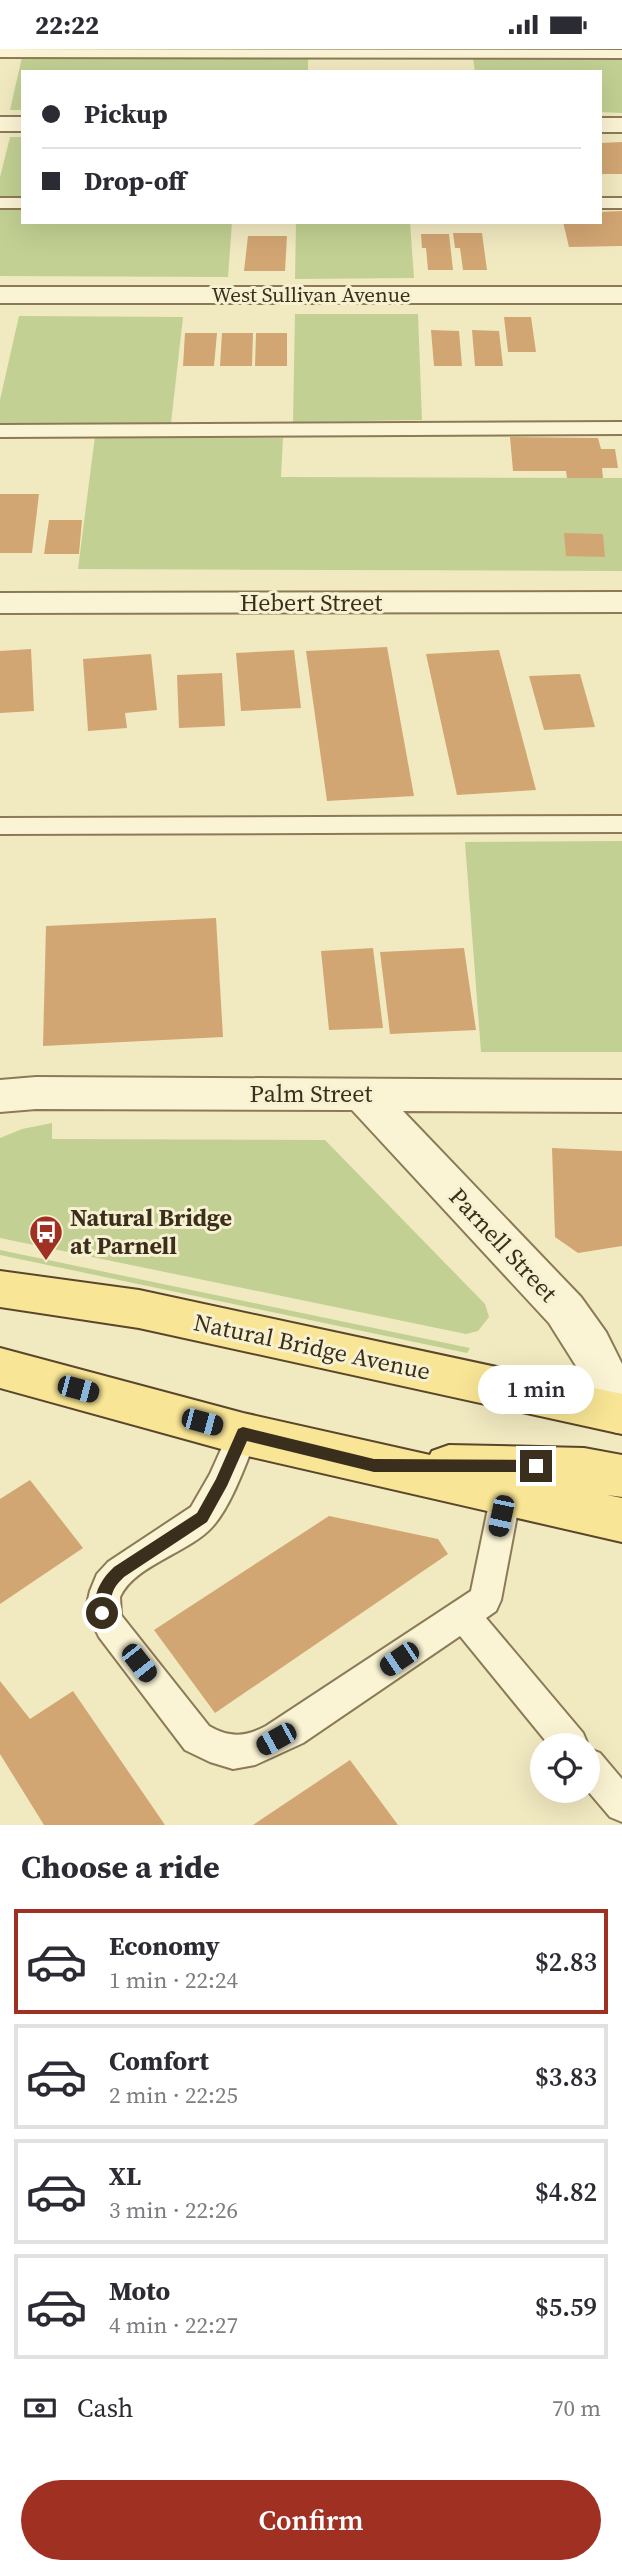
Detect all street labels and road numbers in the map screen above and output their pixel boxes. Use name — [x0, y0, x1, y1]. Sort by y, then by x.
street label: West Sullivan Avenue — [212, 280, 410, 309]
street label: Hebert Street — [240, 586, 382, 619]
street label: Palm Street — [250, 1077, 373, 1110]
street label: Parnell Street — [442, 1180, 565, 1309]
street label: Natural Bridge Avenue — [191, 1305, 433, 1388]

